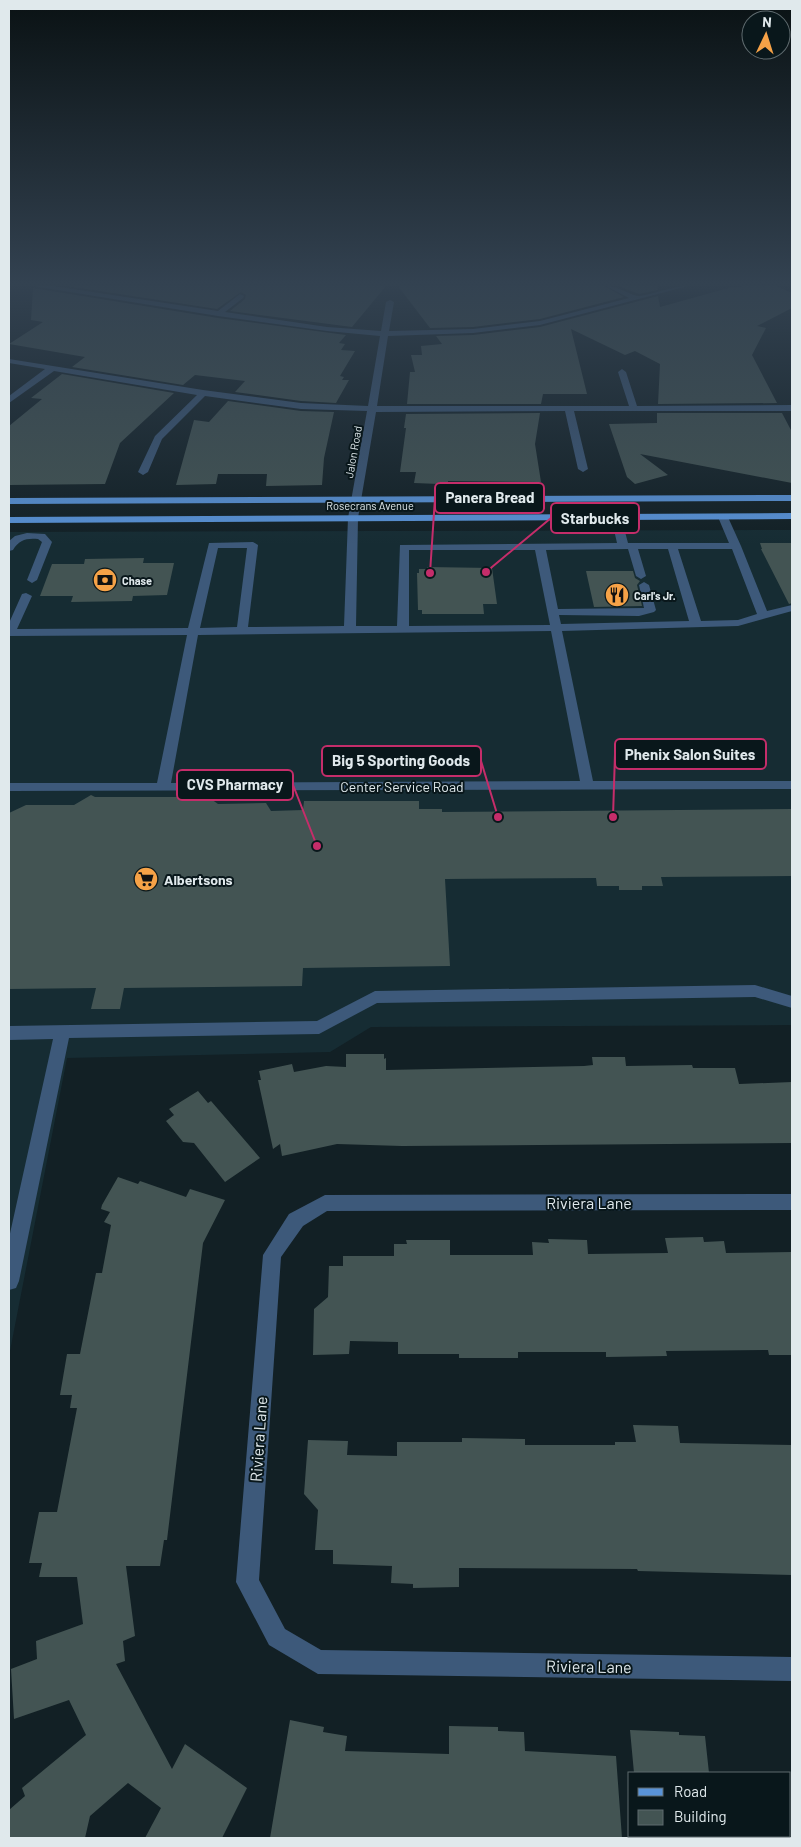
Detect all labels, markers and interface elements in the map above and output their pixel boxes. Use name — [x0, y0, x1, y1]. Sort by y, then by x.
north arrow — [741, 10, 791, 60]
text: N — [762, 13, 772, 30]
street label: Jalon Road — [342, 425, 364, 479]
callout: Panera Bread — [435, 483, 544, 513]
text: Panera Bread — [445, 488, 535, 506]
street label: Rosecrans Avenue — [326, 499, 414, 512]
callout: Starbucks — [551, 503, 639, 533]
text: Starbucks — [561, 509, 630, 527]
bank icon: Chase — [92, 567, 118, 593]
place label: Chase — [122, 574, 152, 587]
restaurant icon: Carl's Jr. — [604, 582, 630, 608]
place label: Carl's Jr. — [634, 589, 676, 602]
callout: Phenix Salon Suites — [615, 739, 766, 769]
text: Phenix Salon Suites — [625, 745, 756, 763]
callout: Big 5 Sporting Goods — [322, 746, 481, 776]
text: Big 5 Sporting Goods — [332, 751, 471, 769]
callout: CVS Pharmacy — [177, 770, 293, 800]
text: CVS Pharmacy — [187, 775, 284, 793]
street label: Center Service Road — [340, 778, 464, 795]
supermarket icon: Albertsons — [133, 866, 159, 892]
place label: Albertsons — [164, 871, 233, 888]
street label: Riviera Lane — [546, 1193, 632, 1212]
street label: Riviera Lane — [246, 1396, 270, 1482]
street label: Riviera Lane — [546, 1656, 632, 1676]
legend — [628, 1772, 791, 1837]
text: Road — [674, 1782, 707, 1800]
text: Building — [674, 1807, 727, 1825]

